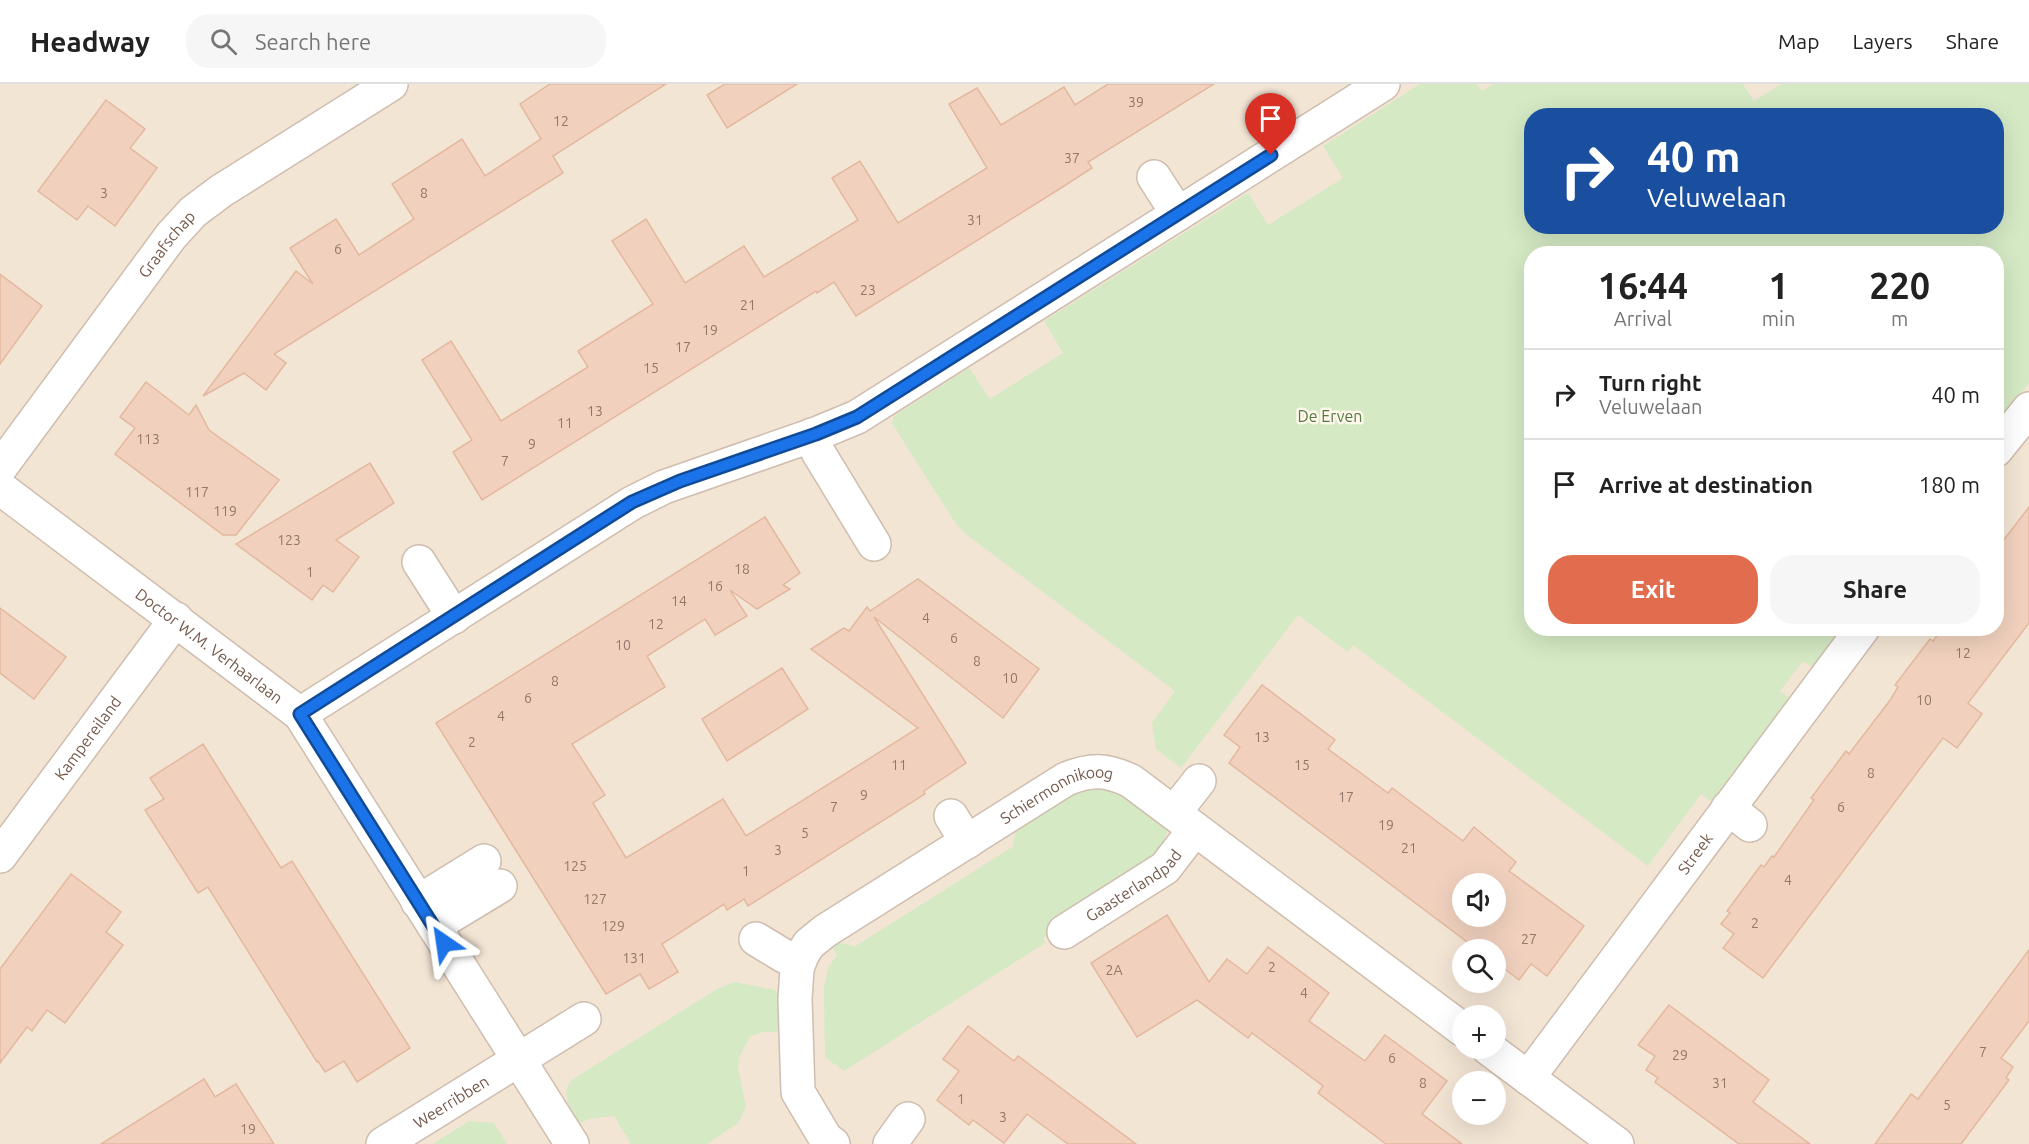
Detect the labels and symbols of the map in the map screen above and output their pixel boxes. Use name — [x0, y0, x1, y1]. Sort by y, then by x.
pin — [1245, 93, 1296, 155]
house number: 39 — [1128, 94, 1144, 110]
house number: 12 — [553, 113, 569, 129]
house number: 37 — [1064, 150, 1080, 166]
house number: 3 — [100, 185, 108, 201]
house number: 8 — [420, 185, 428, 201]
street label: Graafschap — [134, 207, 199, 281]
house number: 31 — [967, 212, 983, 228]
house number: 6 — [334, 241, 342, 257]
house number: 23 — [860, 282, 876, 298]
house number: 21 — [740, 297, 756, 313]
house number: 19 — [702, 322, 718, 338]
house number: 17 — [675, 339, 691, 355]
house number: 15 — [643, 360, 659, 376]
house number: 13 — [587, 403, 603, 419]
park label: De Erven — [1298, 407, 1362, 425]
house number: 11 — [557, 415, 573, 431]
house number: 113 — [136, 431, 160, 447]
house number: 9 — [528, 436, 536, 452]
house number: 7 — [501, 453, 509, 469]
house number: 117 — [185, 484, 209, 500]
house number: 119 — [213, 503, 237, 519]
house number: 123 — [277, 532, 301, 548]
house number: 18 — [734, 561, 750, 577]
house number: 1 — [306, 564, 314, 580]
house number: 16 — [707, 578, 723, 594]
street label: Doctor W.M. Verhaarlaan — [132, 584, 286, 707]
house number: 14 — [671, 593, 687, 609]
house number: 4 — [922, 610, 930, 626]
house number: 12 — [648, 616, 664, 632]
house number: 6 — [950, 630, 958, 646]
house number: 10 — [615, 637, 631, 653]
house number: 12 — [1955, 645, 1971, 661]
house number: 8 — [973, 653, 981, 669]
house number: 10 — [1002, 670, 1018, 686]
house number: 8 — [551, 673, 559, 689]
house number: 6 — [524, 690, 532, 706]
house number: 10 — [1916, 692, 1932, 708]
street label: Kampereiland — [51, 693, 125, 783]
house number: 4 — [497, 708, 505, 724]
house number: 13 — [1254, 729, 1270, 745]
house number: 2 — [468, 734, 476, 750]
house number: 11 — [891, 757, 907, 773]
house number: 15 — [1294, 757, 1310, 773]
street label: Schiermonnikoog — [997, 763, 1115, 827]
house number: 8 — [1867, 765, 1875, 781]
house number: 9 — [860, 787, 868, 803]
house number: 17 — [1338, 789, 1354, 805]
house number: 7 — [830, 799, 838, 815]
house number: 6 — [1837, 799, 1845, 815]
house number: 19 — [1378, 817, 1394, 833]
house number: 5 — [801, 825, 809, 841]
street label: Streek — [1674, 829, 1716, 877]
house number: 21 — [1401, 840, 1417, 856]
house number: 3 — [774, 842, 782, 858]
street label: Gaasterlandpad — [1082, 846, 1185, 925]
house number: 125 — [563, 858, 587, 874]
house number: 1 — [742, 863, 750, 879]
house number: 4 — [1784, 872, 1792, 888]
house number: 127 — [583, 891, 607, 907]
position arrow — [412, 911, 476, 975]
house number: 2 — [1751, 915, 1759, 931]
house number: 129 — [601, 918, 625, 934]
house number: 27 — [1521, 931, 1537, 947]
house number: 131 — [622, 950, 646, 966]
house number: 2 — [1268, 959, 1276, 975]
house number: 2A — [1106, 962, 1123, 978]
house number: 4 — [1300, 985, 1308, 1001]
house number: 7 — [1979, 1044, 1987, 1060]
house number: 29 — [1672, 1047, 1688, 1063]
house number: 6 — [1388, 1050, 1396, 1066]
street label: Weerribben — [410, 1072, 492, 1132]
house number: 8 — [1419, 1075, 1427, 1091]
house number: 31 — [1712, 1075, 1728, 1091]
house number: 1 — [957, 1091, 965, 1107]
house number: 5 — [1943, 1097, 1951, 1113]
house number: 3 — [999, 1109, 1007, 1125]
house number: 19 — [240, 1121, 256, 1137]

